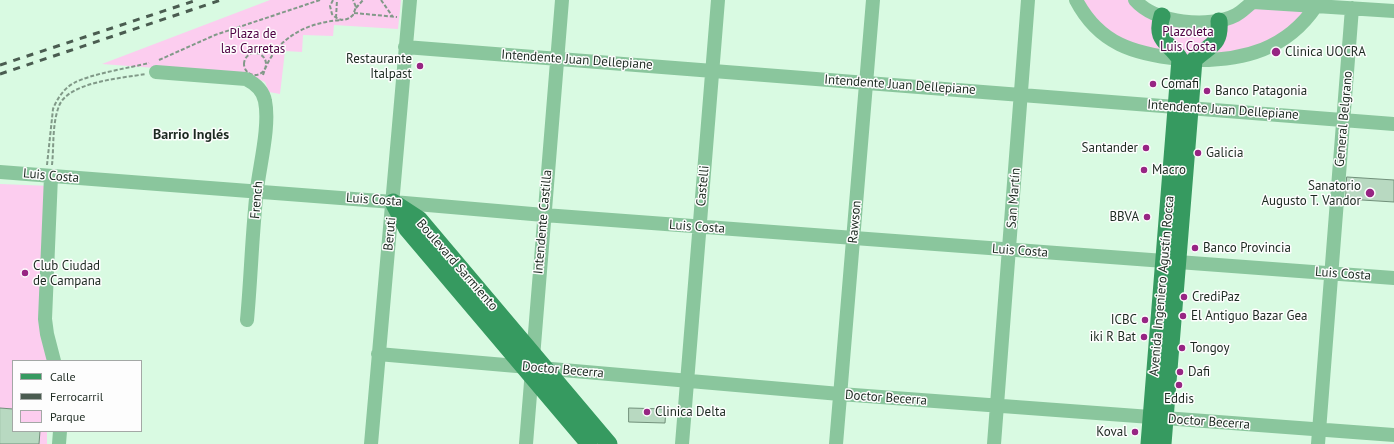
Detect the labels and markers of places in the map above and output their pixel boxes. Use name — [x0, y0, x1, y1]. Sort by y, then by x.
place label: Clinica UOCRA — [1285, 44, 1366, 60]
marker: Clinica UOCRA — [1270, 46, 1282, 58]
place label: Restaurante Italpast — [346, 51, 412, 82]
marker: Restaurante Italpast — [415, 61, 425, 71]
place label: Comafi — [1161, 76, 1199, 92]
marker: Comafi — [1148, 79, 1158, 89]
place label: Banco Patagonia — [1215, 83, 1307, 99]
marker: Banco Patagonia — [1202, 86, 1212, 96]
place label: Santander — [1082, 140, 1138, 156]
marker: Santander — [1141, 143, 1151, 153]
place label: Galicia — [1206, 145, 1243, 161]
marker: Galicia — [1193, 148, 1203, 158]
place label: Macro — [1152, 162, 1186, 178]
marker: Macro — [1139, 165, 1149, 175]
place label: Sanatorio Augusto T. Vandor — [1261, 178, 1361, 209]
marker: Sanatorio Augusto T. Vandor — [1364, 187, 1376, 199]
place label: BBVA — [1109, 209, 1139, 225]
marker: BBVA — [1142, 212, 1152, 222]
place label: Banco Provincia — [1203, 240, 1291, 256]
marker: Banco Provincia — [1190, 243, 1200, 253]
place label: Club Ciudad de Campana — [33, 258, 101, 289]
marker: Club Ciudad de Campana — [20, 268, 30, 278]
place label: CrediPaz — [1192, 289, 1240, 305]
marker: CrediPaz — [1179, 292, 1189, 302]
place label: El Antiguo Bazar Gea — [1191, 308, 1307, 324]
marker: El Antiguo Bazar Gea — [1178, 311, 1188, 321]
place label: ICBC — [1111, 312, 1137, 328]
marker: ICBC — [1140, 315, 1150, 325]
place label: iki R Bat — [1090, 329, 1136, 345]
marker: iki R Bat — [1139, 332, 1149, 342]
place label: Tongoy — [1190, 340, 1229, 356]
marker: Tongoy — [1177, 343, 1187, 353]
place label: Dafi — [1188, 364, 1210, 380]
marker: Dafi — [1175, 367, 1185, 377]
marker: Eddis — [1174, 380, 1184, 390]
place label: Eddis — [1164, 391, 1194, 407]
place label: Clinica Delta — [655, 404, 726, 420]
marker: Clinica Delta — [642, 407, 652, 417]
place label: Koval — [1096, 424, 1127, 440]
marker: Koval — [1130, 427, 1140, 437]

